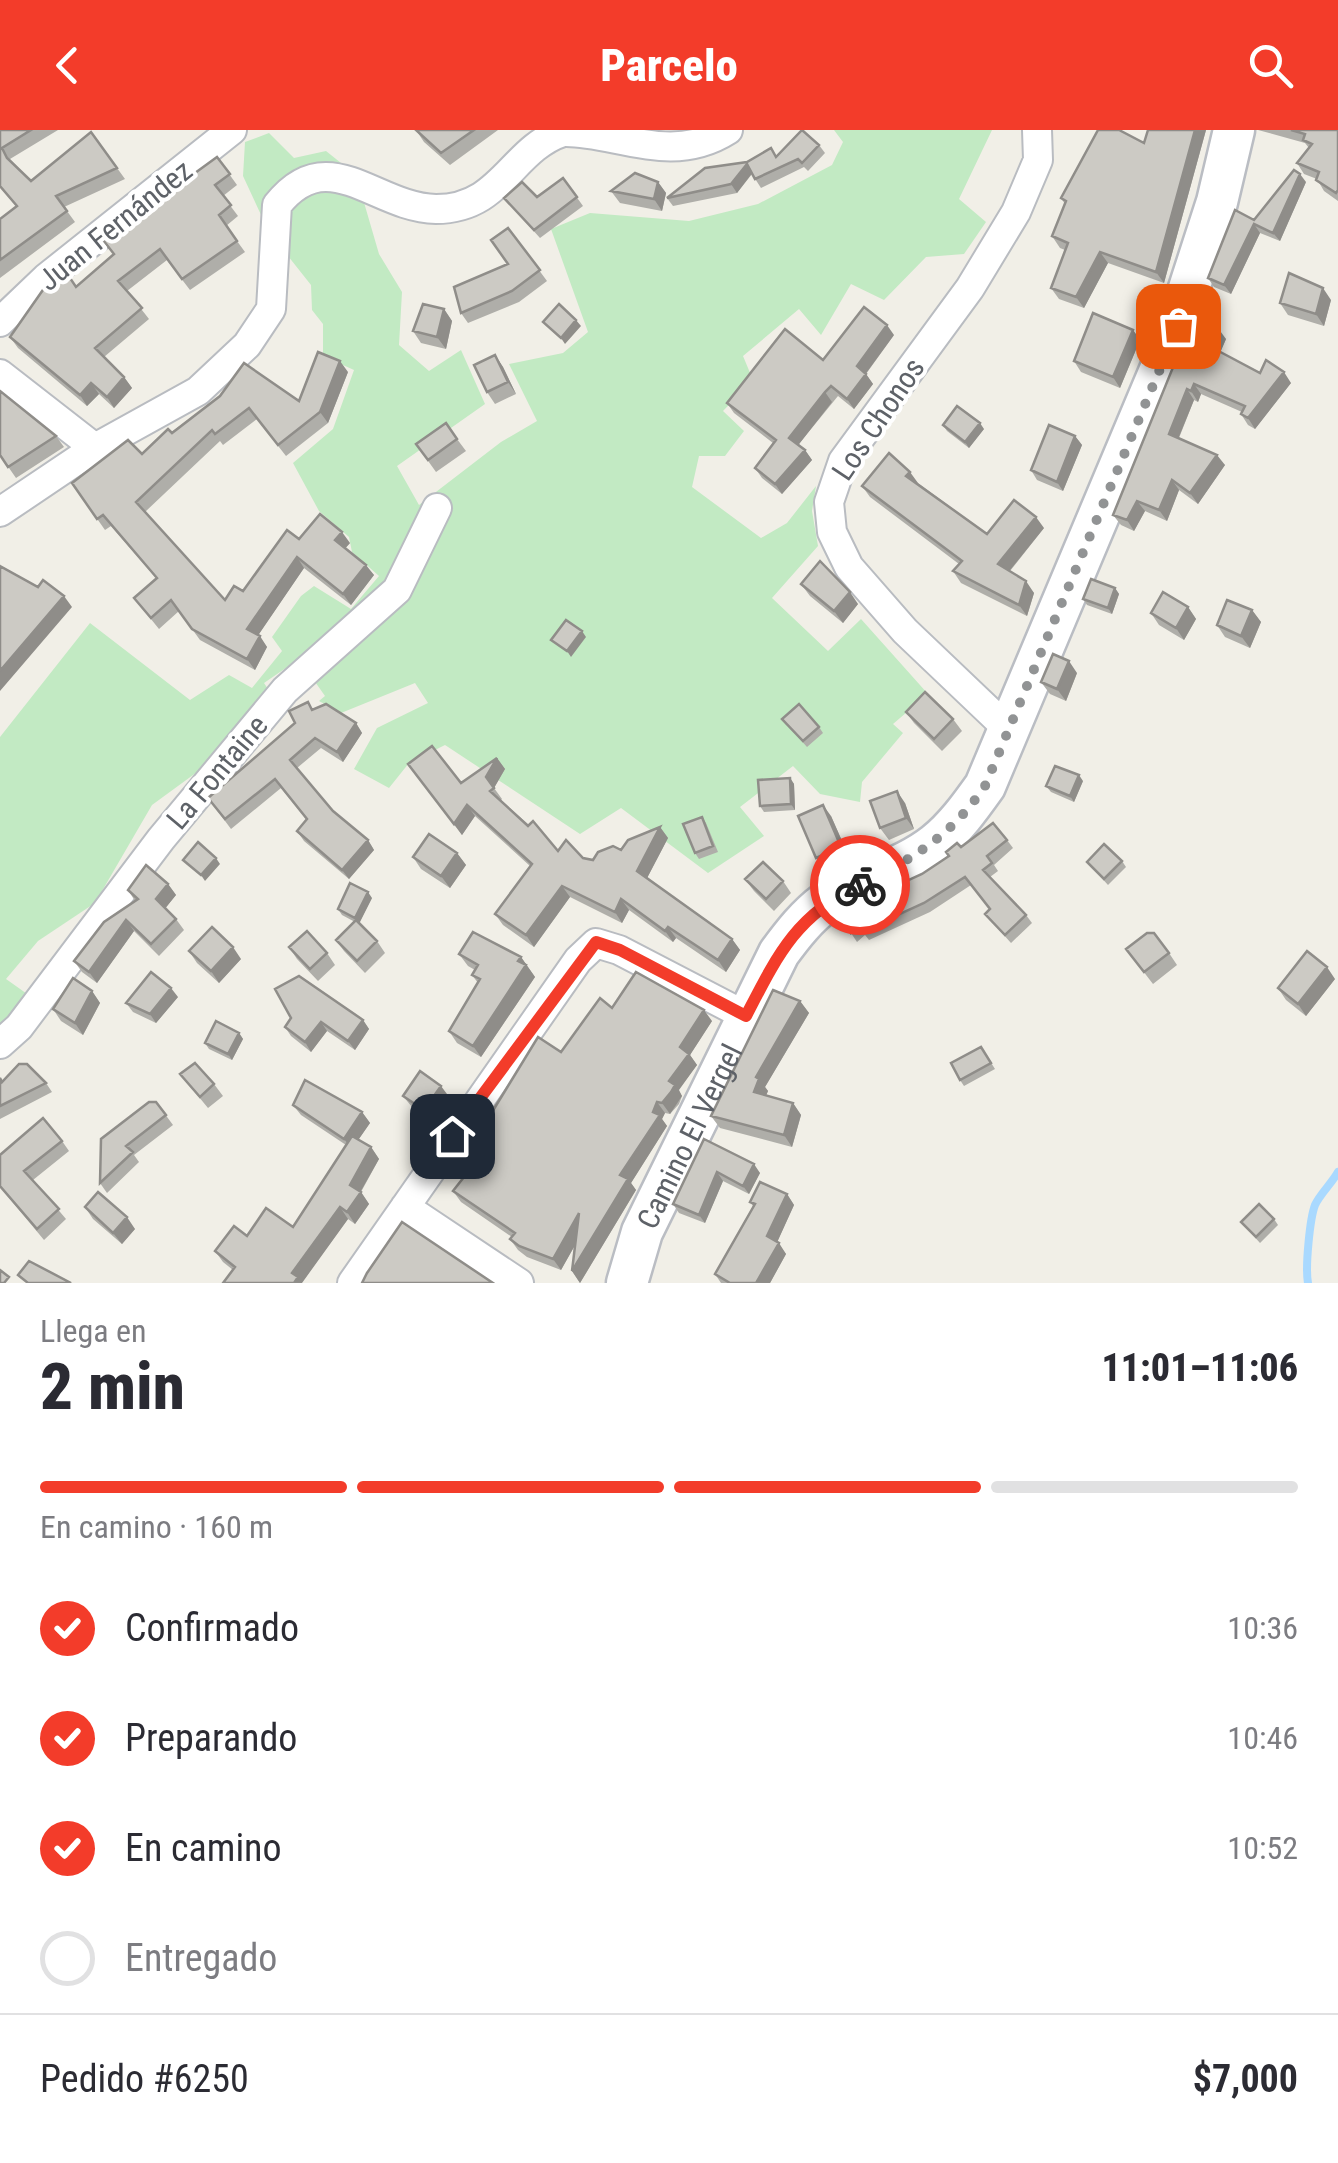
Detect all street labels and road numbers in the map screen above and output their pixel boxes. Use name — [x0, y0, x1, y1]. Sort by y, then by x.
street label: Juan Fernández — [31, 152, 199, 298]
street label: Los Chonos — [824, 351, 932, 487]
street label: La Fontaine — [159, 708, 275, 836]
street label: Camino El Vergel — [629, 1038, 749, 1234]

